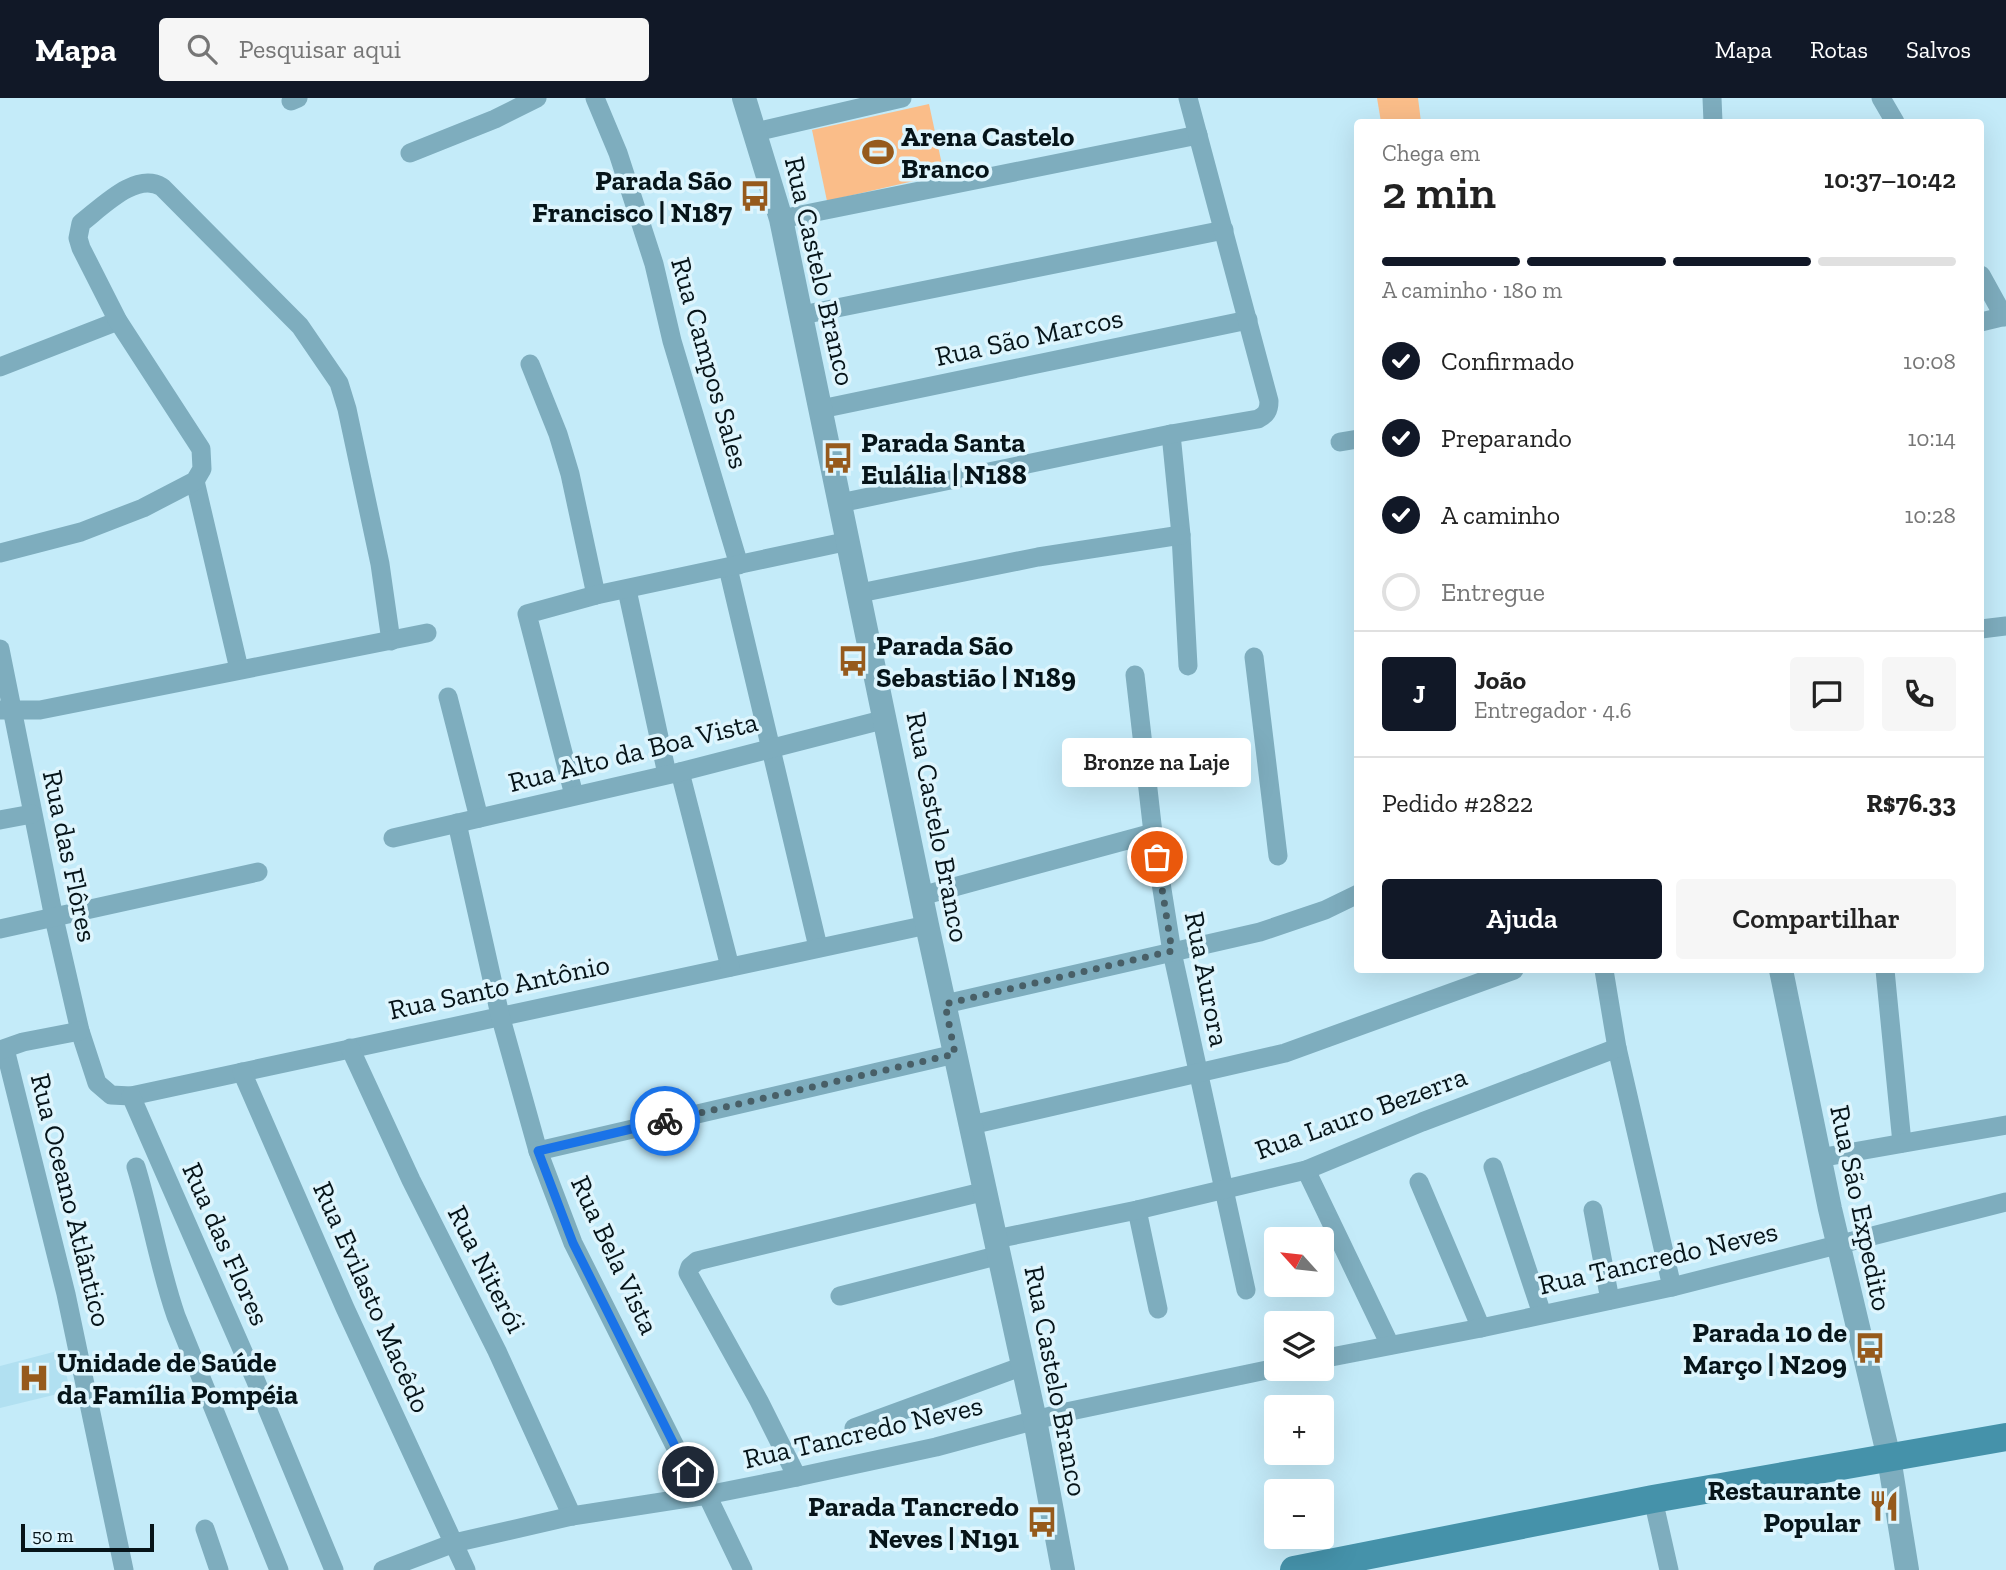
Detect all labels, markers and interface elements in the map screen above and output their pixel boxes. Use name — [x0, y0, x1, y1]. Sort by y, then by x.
search box — [159, 18, 649, 81]
text: Mapa — [35, 30, 117, 69]
icon: search — [183, 30, 221, 68]
text: Pesquisar aqui — [239, 33, 401, 65]
text: Mapa — [1715, 35, 1772, 64]
text: Rotas — [1810, 35, 1868, 64]
text: Salvos — [1906, 35, 1971, 64]
place label: Arena Castelo Branco — [901, 120, 1075, 185]
sports icon: Arena Castelo Branco — [861, 135, 895, 169]
text: Chega em — [1382, 139, 1480, 167]
street label: Rua Castelo Branco — [778, 153, 862, 389]
text: 10:37–10:42 — [1824, 163, 1956, 195]
place label: Parada São Francisco | N187 — [532, 164, 732, 229]
text: 2 min — [1382, 165, 1496, 220]
bus stop icon: Parada São Francisco | N187 — [738, 179, 772, 213]
street label: Rua Campos Sales — [664, 254, 756, 472]
text: A caminho · 180 m — [1382, 276, 1562, 304]
street label: Rua São Marcos — [932, 301, 1126, 373]
icon: check — [1382, 342, 1420, 380]
text: Confirmado — [1441, 345, 1574, 377]
text: 10:08 — [1903, 347, 1956, 375]
icon: check — [1382, 419, 1420, 457]
text: Preparando — [1441, 422, 1572, 454]
text: 10:14 — [1907, 424, 1956, 452]
place label: Parada Santa Eulália | N188 — [861, 426, 1027, 491]
bus stop icon: Parada Santa Eulália | N188 — [821, 441, 855, 475]
icon: check — [1382, 496, 1420, 534]
text: A caminho — [1441, 499, 1560, 531]
text: 10:28 — [1905, 501, 1956, 529]
text: Entregue — [1441, 576, 1545, 608]
place label: Parada São Sebastião | N189 — [876, 629, 1076, 694]
bus stop icon: Parada São Sebastião | N189 — [836, 644, 870, 678]
button: chat — [1790, 657, 1864, 731]
button: phone — [1882, 657, 1956, 731]
text: João — [1474, 664, 1526, 696]
text: J — [1413, 678, 1425, 710]
text: Entregador · 4.6 — [1474, 696, 1632, 724]
street label: Rua Alto da Boa Vista — [505, 705, 762, 799]
street label: Rua Castelo Branco — [899, 709, 977, 945]
callout: Bronze na Laje — [1062, 738, 1252, 787]
text: Bronze na Laje — [1083, 748, 1230, 776]
street label: Rua das Flôres — [36, 767, 104, 945]
text: Pedido #2822 — [1382, 787, 1533, 819]
text: R$76.33 — [1866, 787, 1956, 819]
pin — [1127, 827, 1187, 887]
icon: bag — [1138, 838, 1176, 876]
button: Ajuda — [1382, 879, 1662, 959]
button: Compartilhar — [1676, 879, 1956, 959]
street label: Rua Aurora — [1178, 909, 1236, 1050]
street label: Rua Santo Antônio — [386, 947, 612, 1027]
street label: Rua Lauro Bezerra — [1251, 1059, 1472, 1167]
street label: Rua Oceano Atlântico — [24, 1070, 118, 1330]
courier — [630, 1086, 700, 1156]
icon: bike — [646, 1102, 684, 1140]
street label: Rua São Expedito — [1823, 1102, 1899, 1314]
street label: Rua das Flores — [175, 1157, 277, 1331]
street label: Rua Bela Vista — [564, 1171, 666, 1340]
street label: Rua Evilasto Macêdo — [306, 1176, 438, 1418]
street label: Rua Niterói — [441, 1200, 533, 1338]
street label: Rua Tancredo Neves — [1535, 1214, 1781, 1302]
north arrow — [1264, 1227, 1334, 1297]
map controls — [1264, 1227, 1334, 1549]
street label: Rua Castelo Branco — [1017, 1263, 1095, 1499]
button: layers — [1264, 1311, 1334, 1381]
place label: Parada 10 de Março | N209 — [1683, 1316, 1847, 1381]
bus stop icon: Parada 10 de Março | N209 — [1853, 1331, 1887, 1365]
place label: Unidade de Saúde da Família Pompéia — [57, 1346, 298, 1411]
hospital icon: Unidade de Saúde da Família Pompéia — [17, 1361, 51, 1395]
street label: Rua Tancredo Neves — [740, 1388, 986, 1476]
button: + — [1264, 1395, 1334, 1465]
pin — [658, 1442, 718, 1502]
icon: home — [669, 1453, 707, 1491]
place label: Restaurante Popular — [1707, 1474, 1861, 1539]
button: − — [1264, 1479, 1334, 1549]
restaurant icon: Restaurante Popular — [1867, 1489, 1901, 1523]
place label: Parada Tancredo Neves | N191 — [808, 1490, 1019, 1555]
bus stop icon: Parada Tancredo Neves | N191 — [1025, 1505, 1059, 1539]
scale bar — [21, 1521, 154, 1553]
text: 50 m — [32, 1524, 73, 1547]

